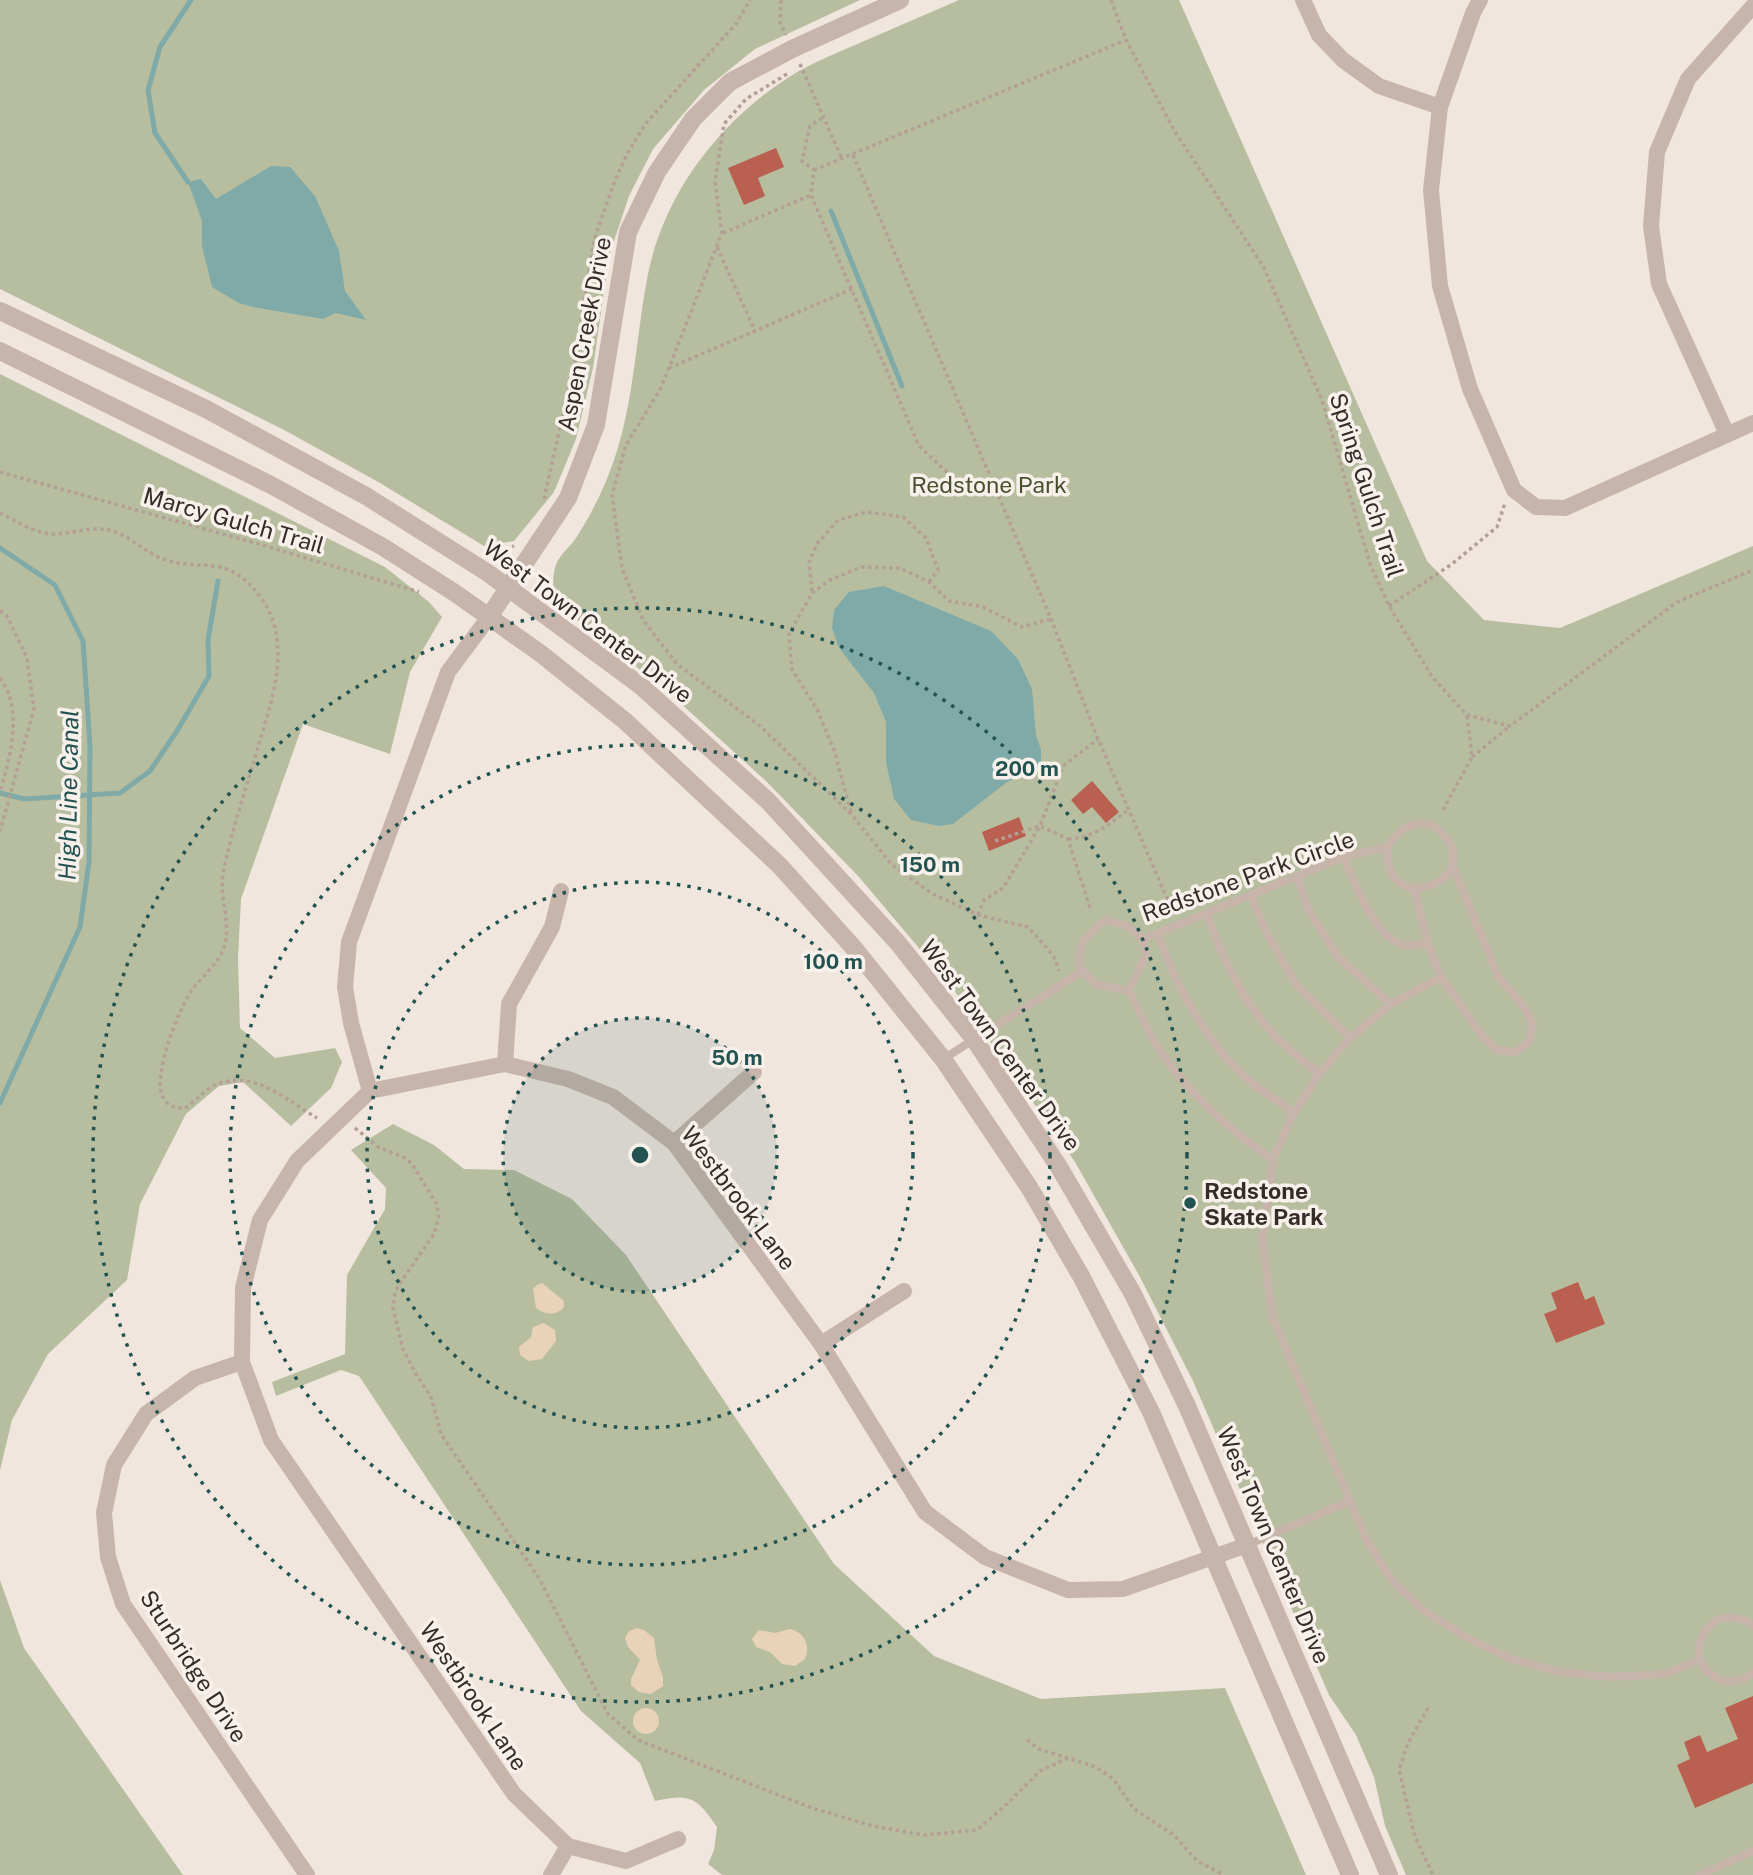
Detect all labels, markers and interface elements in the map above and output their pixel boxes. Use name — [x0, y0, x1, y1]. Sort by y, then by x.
street label: Aspen Creek Drive — [552, 235, 616, 433]
street label: Spring Gulch Trail — [1324, 389, 1410, 581]
park label: Redstone Park — [911, 471, 1067, 498]
street label: Marcy Gulch Trail — [140, 481, 328, 559]
street label: West Town Center Drive — [478, 534, 698, 708]
water label: High Line Canal — [53, 709, 83, 881]
text: 200 m — [995, 756, 1059, 781]
street label: Redstone Park Circle — [1138, 825, 1358, 927]
text: 150 m — [900, 852, 960, 877]
street label: West Town Center Drive — [915, 934, 1087, 1156]
text: 100 m — [803, 949, 863, 974]
text: 50 m — [711, 1045, 763, 1070]
street label: Westbrook Lane — [676, 1121, 802, 1275]
centre of rings — [628, 1143, 652, 1167]
place label: Redstone Skate Park — [1204, 1177, 1324, 1230]
marker: Redstone Skate Park — [1182, 1195, 1198, 1211]
street label: West Town Center Drive — [1212, 1423, 1336, 1667]
street label: Sturbridge Drive — [135, 1585, 253, 1747]
street label: Westbrook Lane — [414, 1617, 534, 1775]

